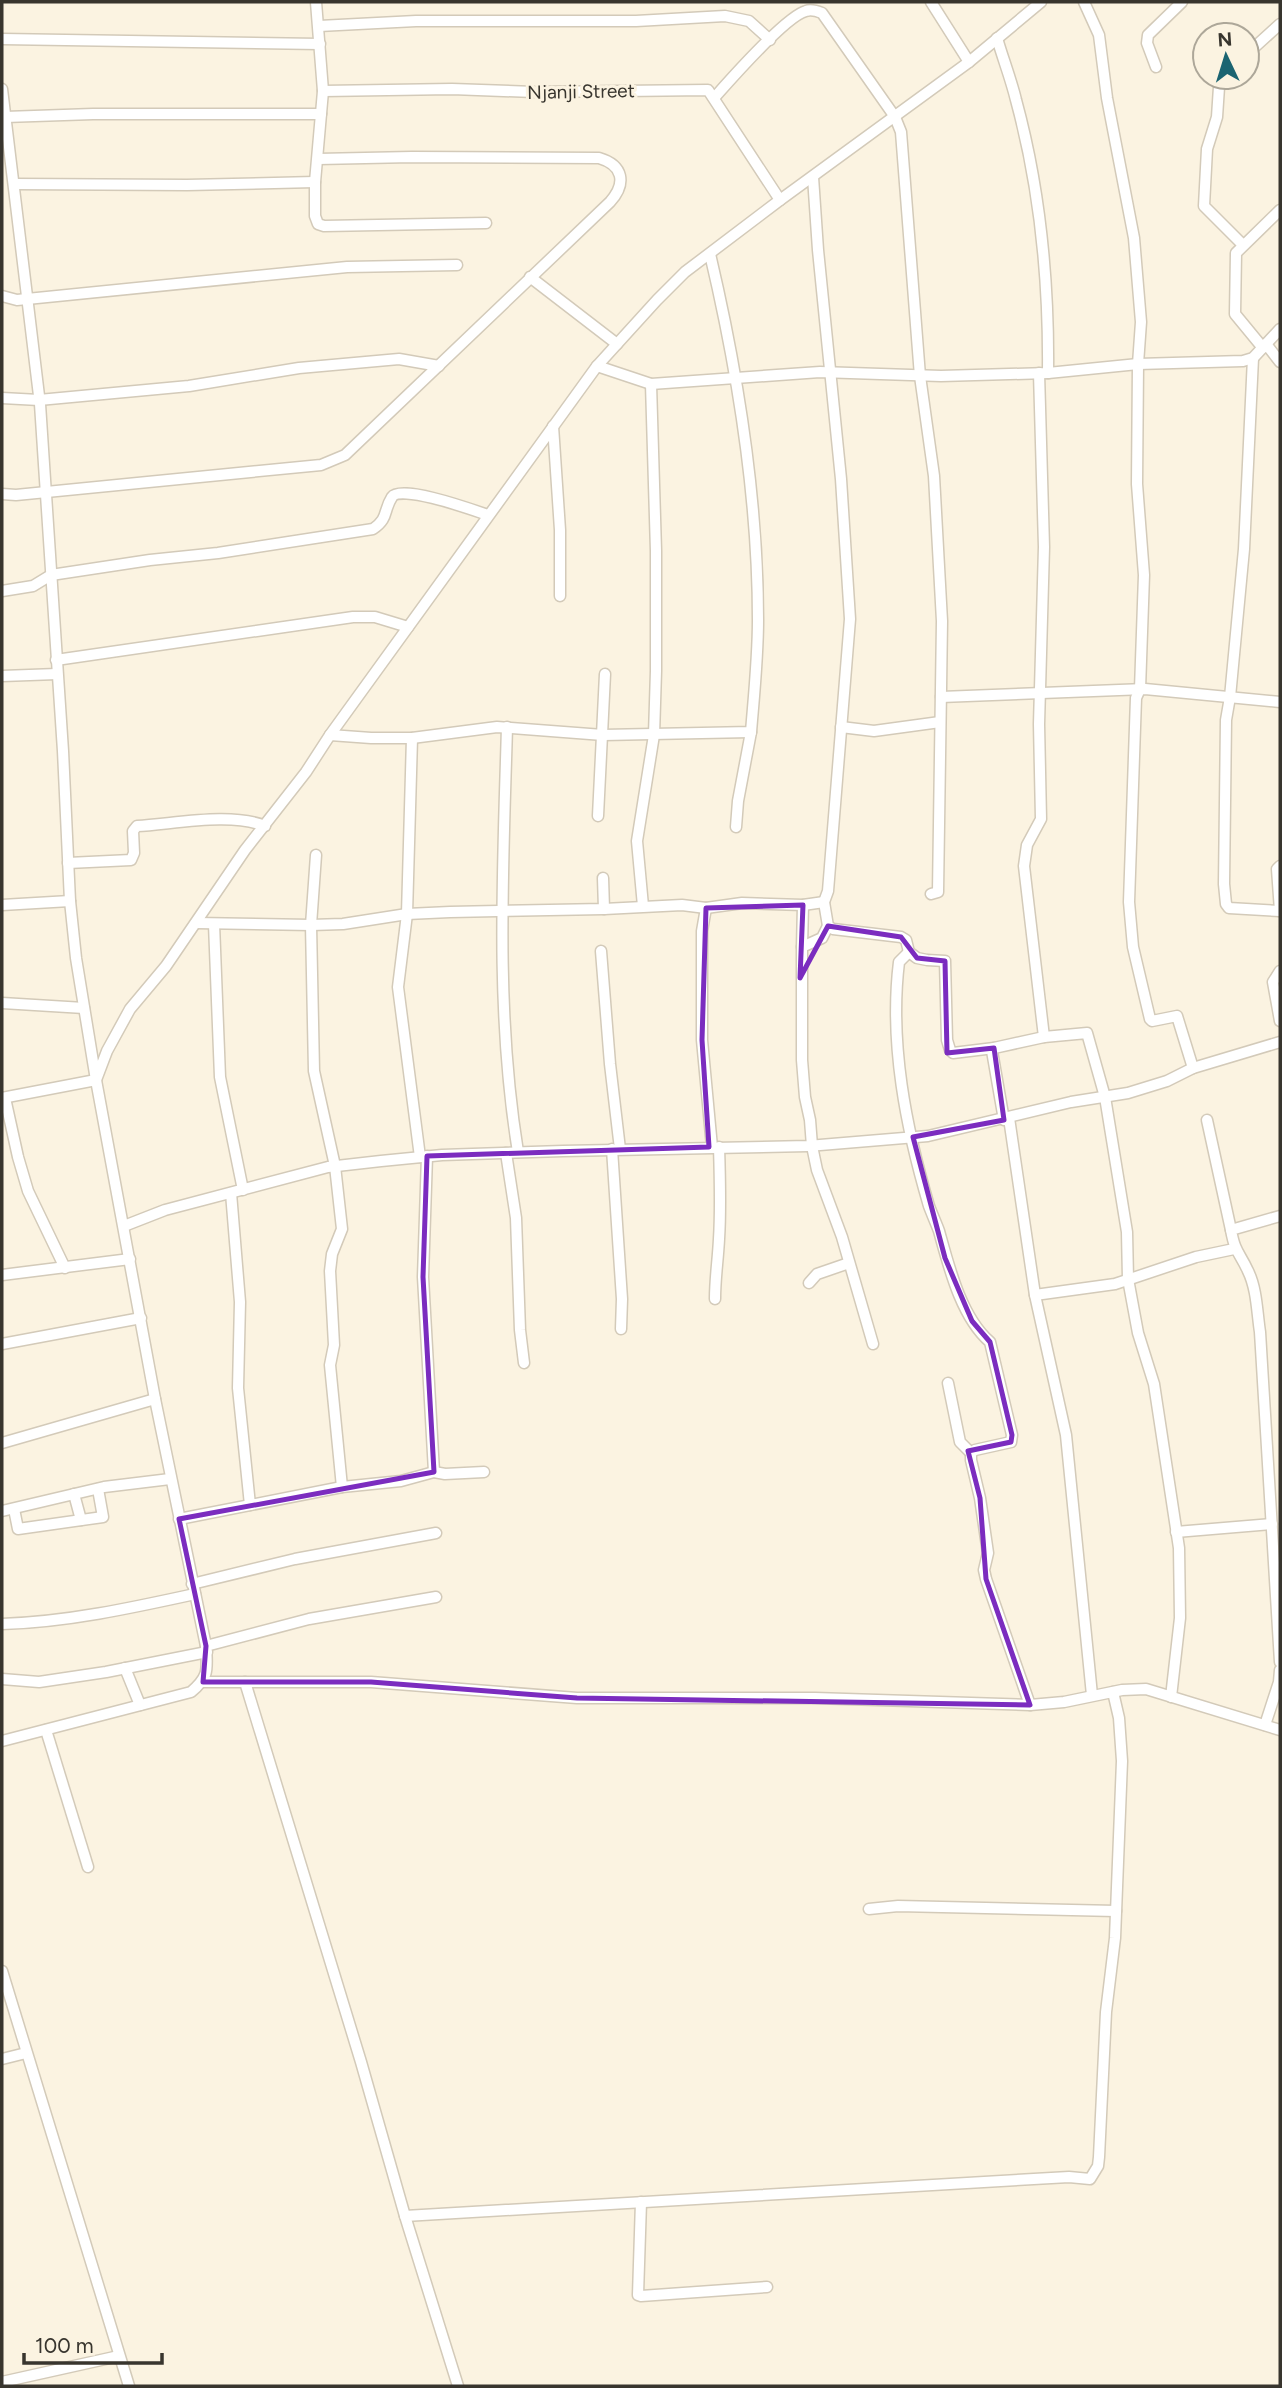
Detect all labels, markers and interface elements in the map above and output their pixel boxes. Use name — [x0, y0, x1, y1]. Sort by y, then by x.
north arrow — [1191, 21, 1261, 91]
text: N — [1217, 28, 1233, 52]
street label: Njanji Street — [527, 79, 635, 104]
scale bar — [24, 2322, 163, 2366]
text: 100 m — [35, 2333, 94, 2358]

